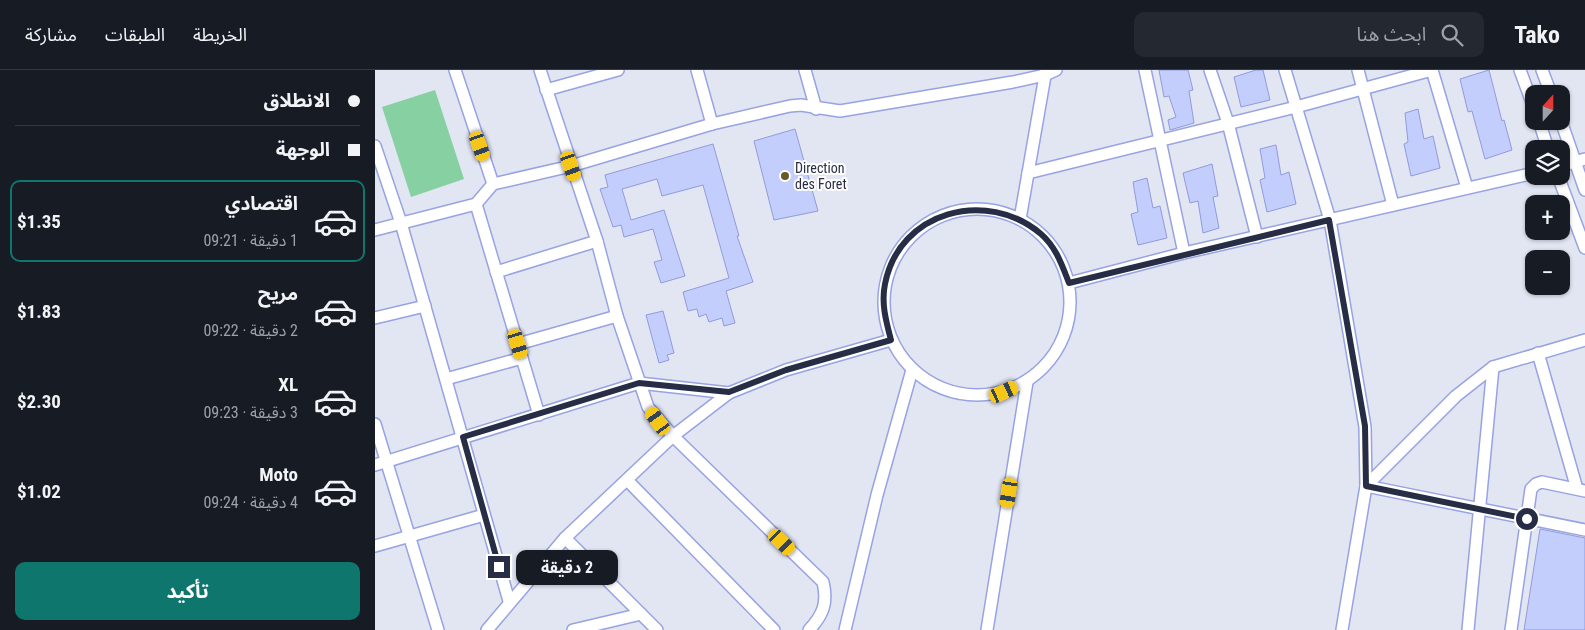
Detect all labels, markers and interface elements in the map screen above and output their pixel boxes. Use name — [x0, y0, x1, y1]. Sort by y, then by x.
search box — [1134, 12, 1484, 57]
icon: search — [1438, 21, 1466, 49]
text: Tako — [1514, 21, 1560, 49]
text: ابحث هنا — [1356, 23, 1426, 46]
text: مشاركة — [25, 24, 77, 45]
text: الطبقات — [105, 24, 165, 45]
text: الخريطة — [193, 24, 247, 45]
north arrow — [1525, 85, 1570, 130]
map controls — [1525, 85, 1570, 295]
text: الانطلاق — [264, 89, 330, 112]
car — [468, 129, 491, 163]
text: الوجهة — [276, 138, 330, 161]
button: layers — [1525, 140, 1570, 185]
car — [559, 149, 582, 183]
place label: Direction des Foret — [795, 160, 847, 192]
marker: Direction des Foret — [779, 170, 791, 182]
text: اقتصادي — [225, 192, 298, 215]
button: + — [1525, 195, 1570, 240]
icon: car — [313, 199, 358, 244]
text: $1.35 — [17, 210, 61, 233]
text: 1 دقيقة · 09:21 — [203, 231, 298, 250]
button: − — [1525, 250, 1570, 295]
text: مريح — [258, 282, 298, 305]
icon: car — [313, 289, 358, 334]
text: $1.83 — [17, 300, 61, 323]
text: 2 دقيقة · 09:22 — [203, 321, 298, 340]
car — [506, 327, 529, 361]
text: XL — [278, 373, 298, 396]
icon: car — [313, 379, 358, 424]
car — [987, 379, 1020, 405]
text: $2.30 — [17, 390, 61, 413]
text: 3 دقيقة · 09:23 — [203, 403, 298, 422]
car — [643, 404, 672, 438]
text: Moto — [259, 463, 298, 486]
icon: car — [313, 469, 358, 514]
car — [999, 477, 1018, 509]
text: $1.02 — [17, 480, 61, 503]
text: 4 دقيقة · 09:24 — [203, 493, 298, 512]
route start — [1516, 508, 1538, 530]
car — [766, 526, 798, 558]
callout: 2 دقيقة — [517, 550, 619, 584]
route end — [488, 556, 510, 578]
text: 2 دقيقة — [541, 558, 593, 577]
button: تأكيد — [15, 562, 360, 620]

